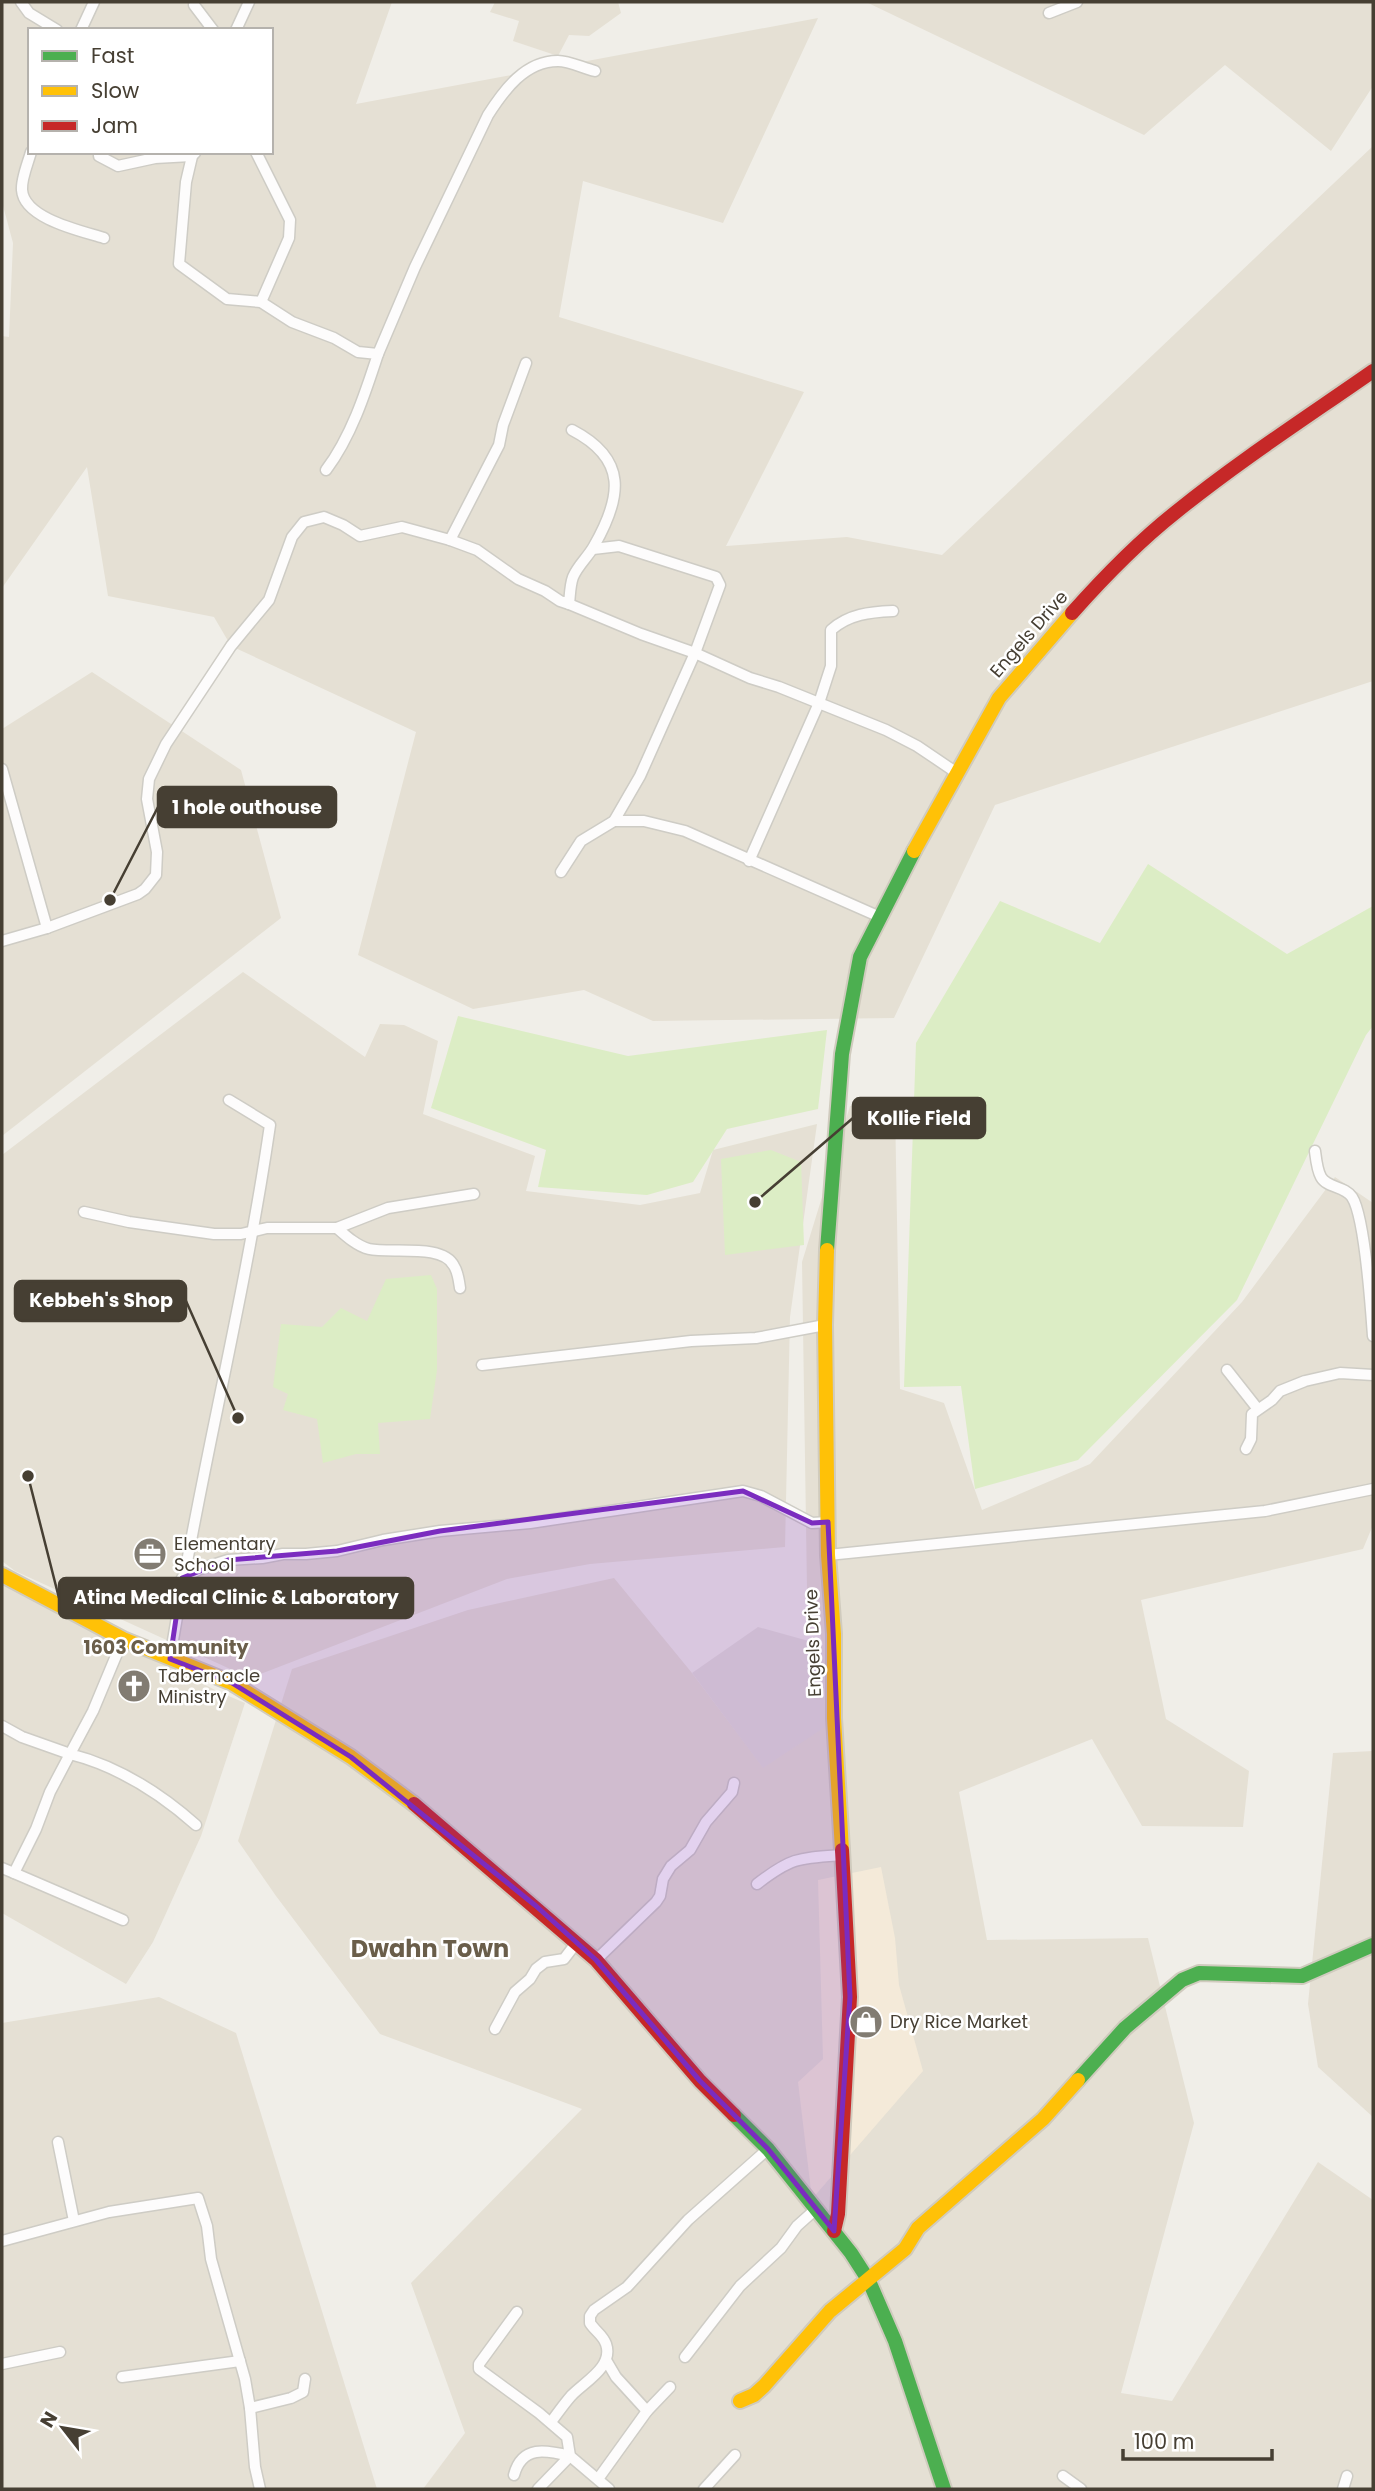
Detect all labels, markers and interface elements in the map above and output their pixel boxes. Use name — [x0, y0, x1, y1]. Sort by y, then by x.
legend — [28, 28, 273, 154]
text: Fast — [91, 41, 134, 70]
text: Slow — [91, 76, 139, 105]
text: Jam — [91, 111, 138, 140]
street label: Engels Drive — [984, 585, 1073, 683]
callout: 1 hole outhouse — [158, 787, 336, 827]
text: 1 hole outhouse — [172, 794, 322, 821]
callout: Kollie Field — [853, 1098, 985, 1138]
text: Kollie Field — [867, 1105, 971, 1132]
callout: Kebbeh's Shop — [15, 1281, 186, 1321]
text: Kebbeh's Shop — [29, 1287, 173, 1314]
place label: Elementary School — [174, 1531, 276, 1577]
office icon: Elementary School — [131, 1535, 169, 1573]
callout: Atina Medical Clinic & Laboratory — [59, 1578, 413, 1618]
text: Atina Medical Clinic & Laboratory — [73, 1584, 400, 1611]
street label: Engels Drive — [798, 1589, 827, 1697]
district label: 1603 Community — [84, 1634, 249, 1661]
place label: Tabernacle Ministry — [158, 1663, 260, 1709]
church icon: Tabernacle Ministry — [115, 1667, 153, 1705]
district label: Dwahn Town — [351, 1932, 509, 1965]
shop icon: Dry Rice Market — [847, 2003, 885, 2041]
place label: Dry Rice Market — [890, 2009, 1028, 2034]
north arrow — [28, 2393, 98, 2463]
text: N — [34, 2406, 64, 2433]
scale bar — [1123, 2418, 1272, 2462]
text: 100 m — [1134, 2427, 1194, 2456]

